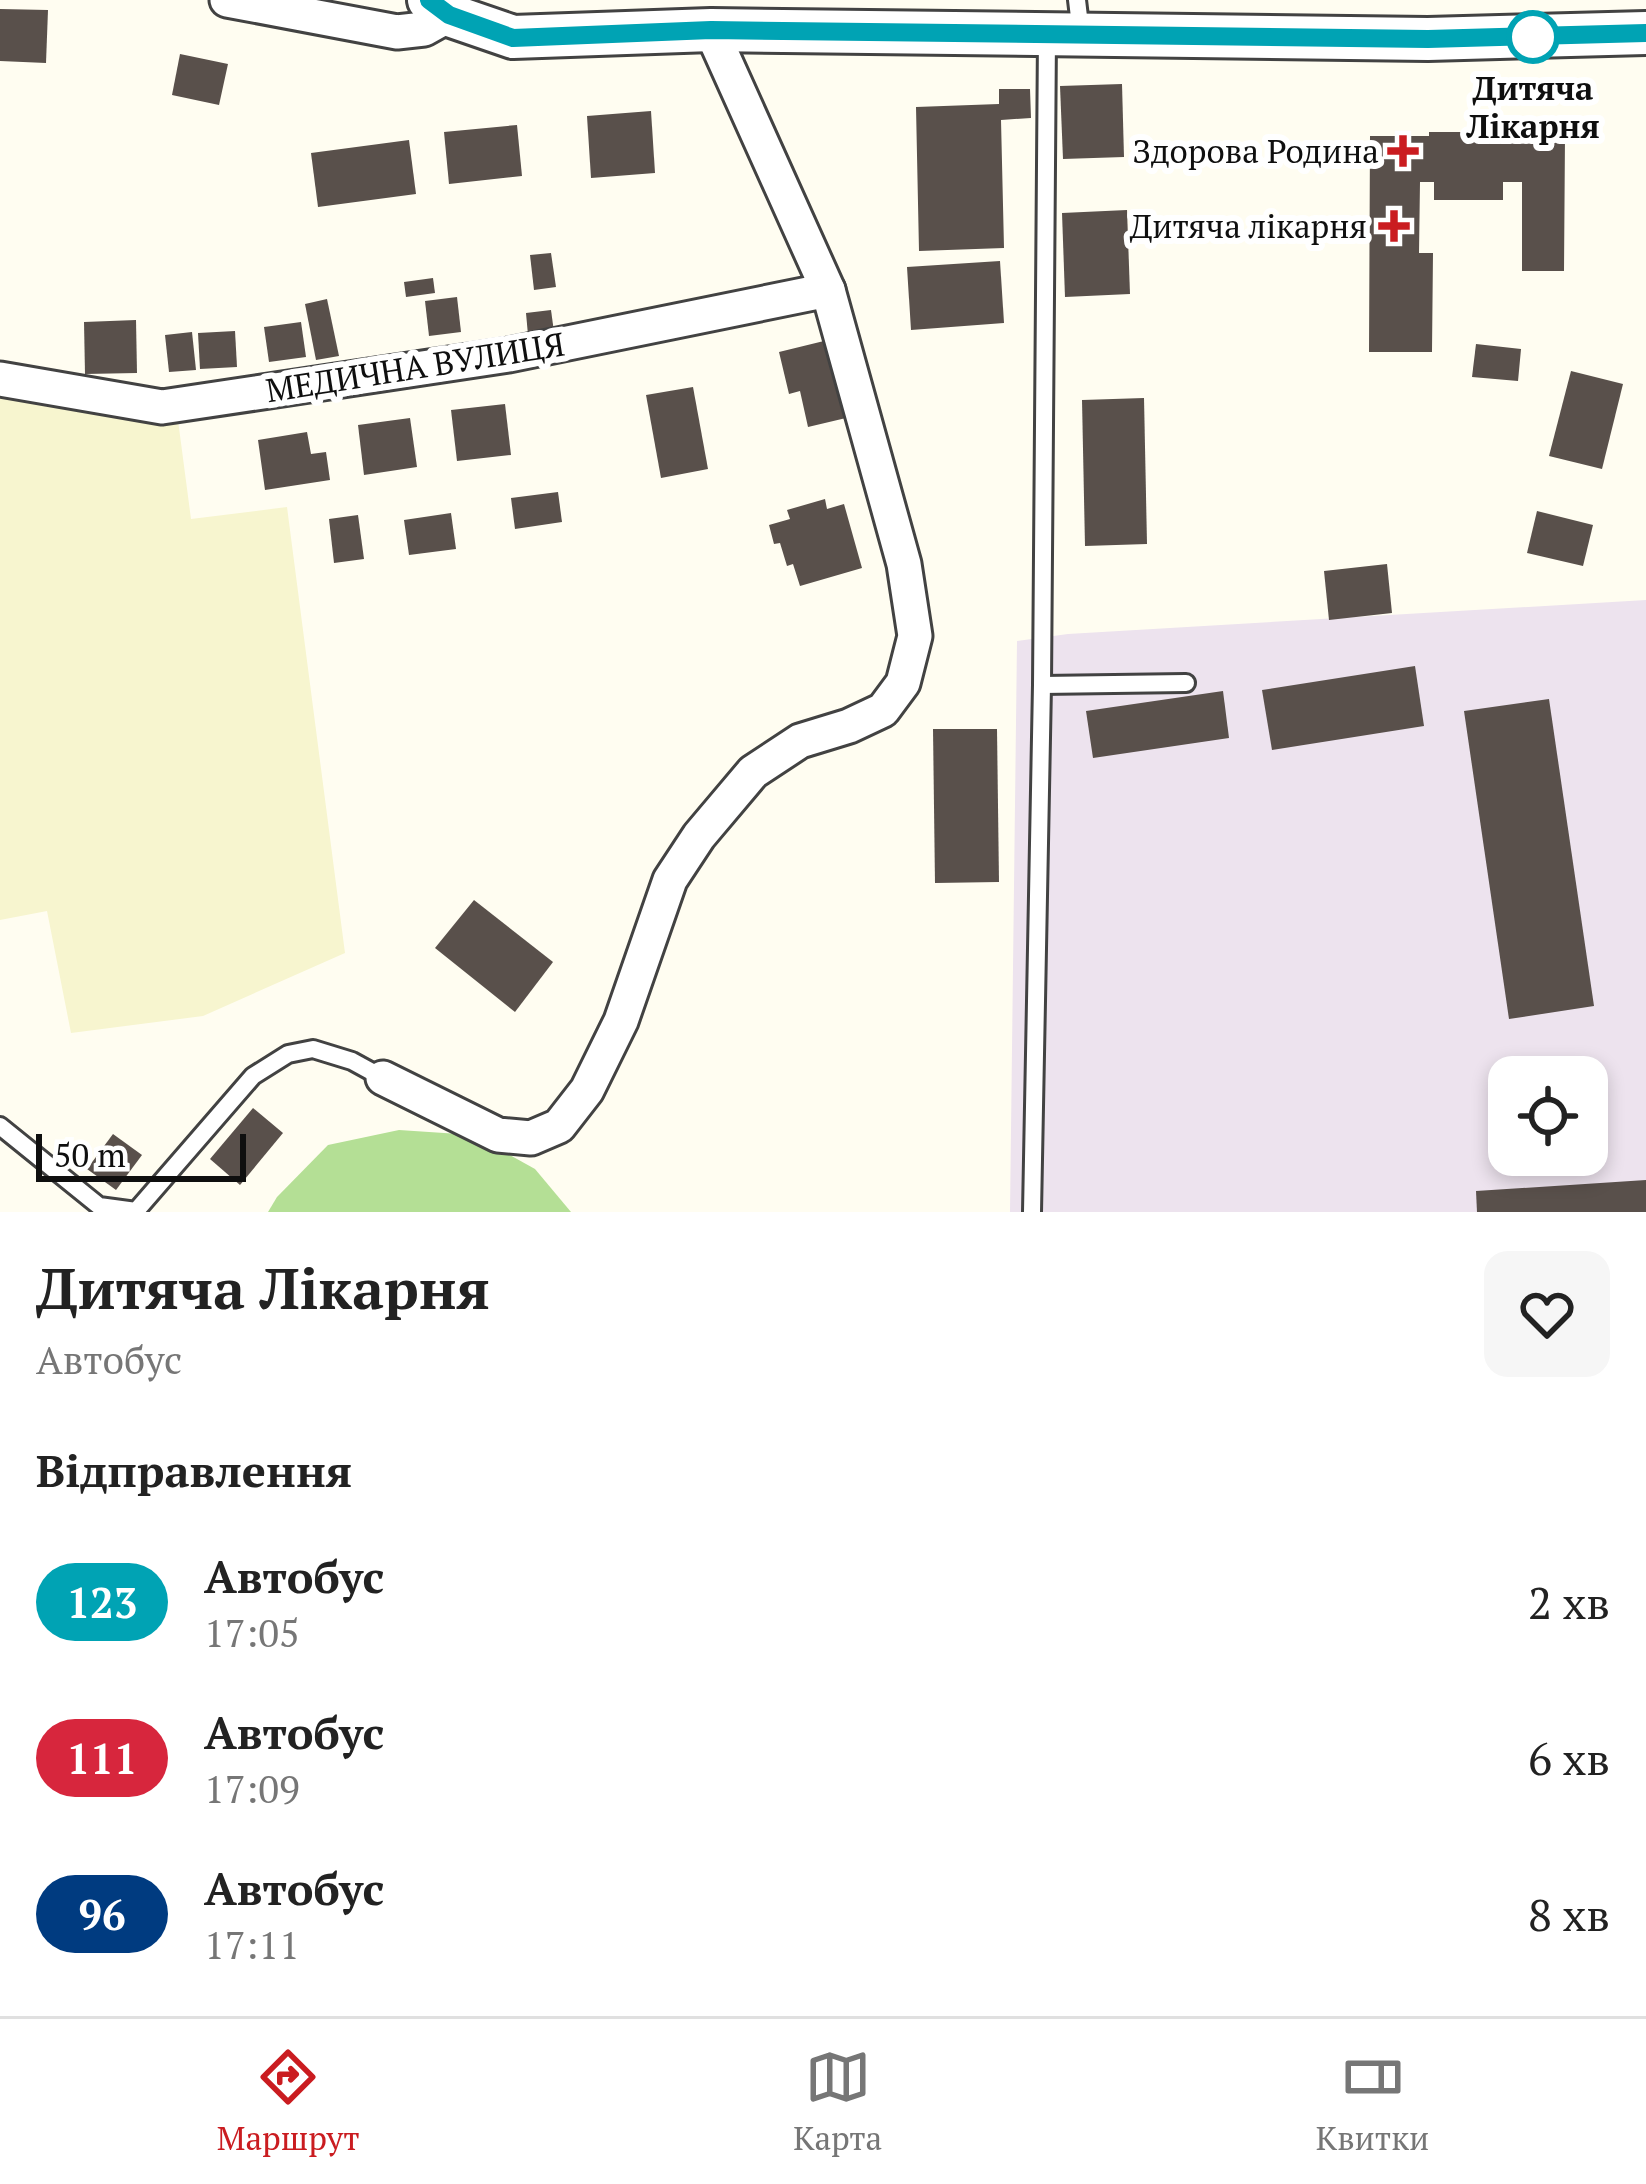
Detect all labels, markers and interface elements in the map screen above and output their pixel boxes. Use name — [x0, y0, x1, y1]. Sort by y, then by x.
marker: Дитяча Лікарня — [1508, 12, 1558, 62]
place label: Дитяча Лікарня — [1465, 66, 1600, 147]
place label: Здорова Родина — [1132, 129, 1379, 172]
marker: Здорова Родина — [1390, 138, 1416, 164]
place label: Дитяча лікарня — [1130, 204, 1367, 247]
marker: Дитяча лікарня — [1378, 210, 1410, 242]
street label: МЕДИЧНА ВУЛИЦЯ — [263, 322, 567, 411]
map controls — [1488, 1056, 1608, 1176]
button: locate — [1488, 1056, 1608, 1176]
scale bar — [36, 1128, 246, 1181]
text: 50 m — [54, 1133, 126, 1176]
text: Дитяча Лікарня — [36, 1250, 490, 1325]
button: heart — [1484, 1251, 1610, 1377]
text: Автобус — [36, 1333, 182, 1385]
text: Відправлення — [36, 1440, 352, 1500]
text: Автобус — [204, 1546, 384, 1606]
text: 2 хв — [1528, 1572, 1610, 1632]
text: 123 — [66, 1574, 138, 1630]
text: 17:05 — [204, 1606, 300, 1658]
text: Автобус — [204, 1702, 384, 1762]
text: 6 хв — [1528, 1728, 1610, 1788]
text: 111 — [66, 1730, 138, 1786]
text: 17:09 — [204, 1762, 300, 1814]
text: Автобус — [204, 1858, 384, 1918]
text: 8 хв — [1528, 1884, 1610, 1944]
text: 96 — [78, 1886, 126, 1942]
text: 17:11 — [204, 1918, 300, 1970]
tab: Маршрут — [217, 2044, 360, 2159]
tab: Карта — [793, 2044, 882, 2159]
tab: Квитки — [1316, 2044, 1429, 2159]

